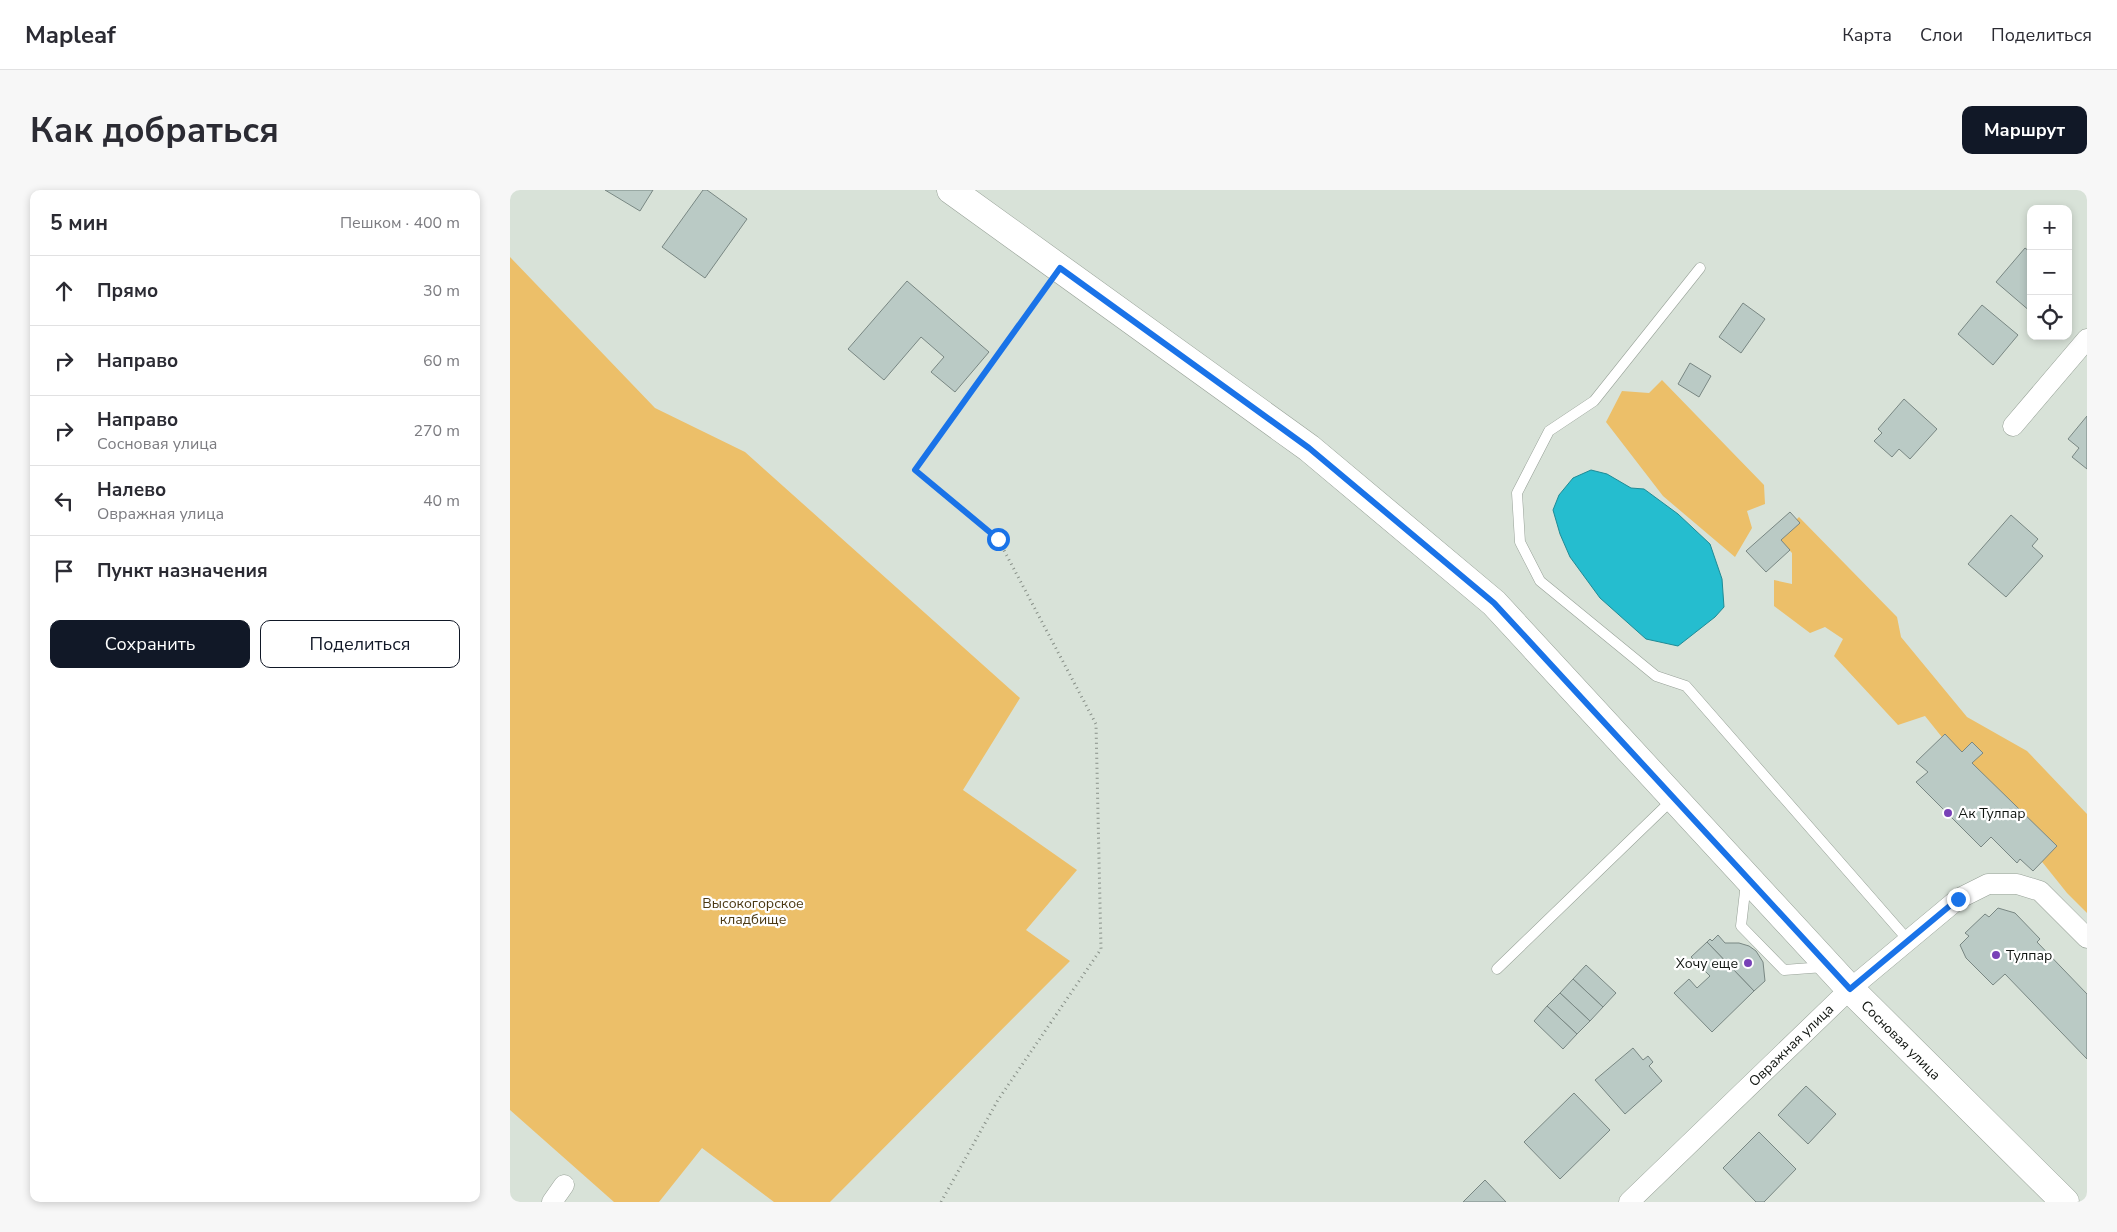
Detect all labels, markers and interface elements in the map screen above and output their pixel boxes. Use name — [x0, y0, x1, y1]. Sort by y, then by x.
text: Mapleaf — [25, 19, 116, 51]
text: Карта — [1842, 23, 1892, 47]
text: Слои — [1920, 23, 1963, 47]
text: Поделиться — [1991, 23, 2092, 47]
button: Маршрут — [1962, 106, 2087, 154]
text: Как добраться — [30, 107, 279, 154]
map controls — [2027, 205, 2072, 340]
button: + — [2027, 205, 2072, 250]
text: 5 мин — [50, 209, 108, 237]
text: Пешком · 400 m — [340, 212, 460, 234]
button: − — [2027, 250, 2072, 295]
icon: ahead — [50, 277, 78, 305]
text: Прямо — [97, 278, 158, 304]
text: 30 m — [423, 280, 460, 302]
button: locate — [2027, 295, 2072, 340]
icon: right — [50, 347, 78, 375]
text: Направо — [97, 348, 178, 374]
text: 60 m — [423, 350, 460, 372]
text: Направо — [97, 407, 178, 433]
icon: right — [50, 417, 78, 445]
text: 270 m — [413, 420, 460, 442]
text: Сосновая улица — [97, 433, 217, 455]
text: Налево — [97, 477, 166, 503]
icon: left — [50, 487, 78, 515]
text: 40 m — [423, 490, 460, 512]
text: Овражная улица — [97, 503, 224, 525]
route start — [987, 528, 1010, 551]
icon: arrive — [50, 557, 78, 585]
text: Пункт назначения — [97, 558, 268, 584]
button: Сохранить — [50, 620, 250, 668]
button: Поделиться — [260, 620, 460, 668]
place label: Ак Тулпар — [1958, 804, 2026, 823]
marker: Ак Тулпар — [1942, 807, 1954, 819]
route end — [1947, 888, 1970, 911]
park label: Высокогорское кладбище — [702, 894, 804, 929]
place label: Тулпар — [2006, 946, 2052, 965]
marker: Тулпар — [1990, 949, 2002, 961]
place label: Хочу еще — [1676, 954, 1738, 973]
marker: Хочу еще — [1742, 957, 1754, 969]
street label: Сосновая улица — [1857, 996, 1945, 1084]
street label: Овражная улица — [1745, 1000, 1838, 1091]

